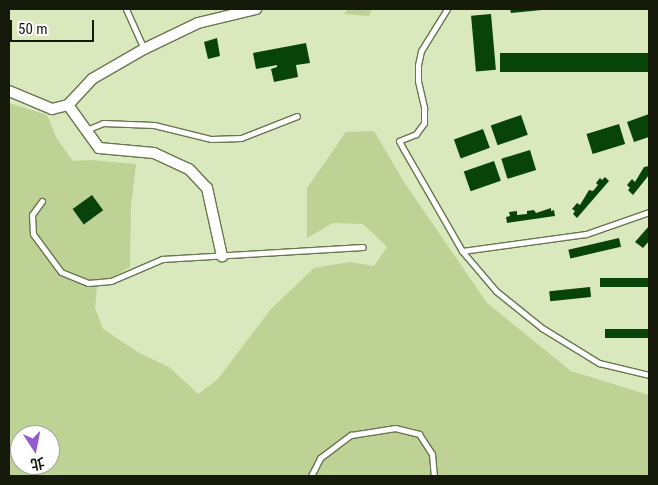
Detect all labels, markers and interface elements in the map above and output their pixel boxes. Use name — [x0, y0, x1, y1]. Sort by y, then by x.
scale bar — [12, 10, 96, 42]
text: 50 m — [18, 20, 48, 38]
north arrow — [10, 425, 60, 475]
text: 北 — [29, 455, 46, 473]

